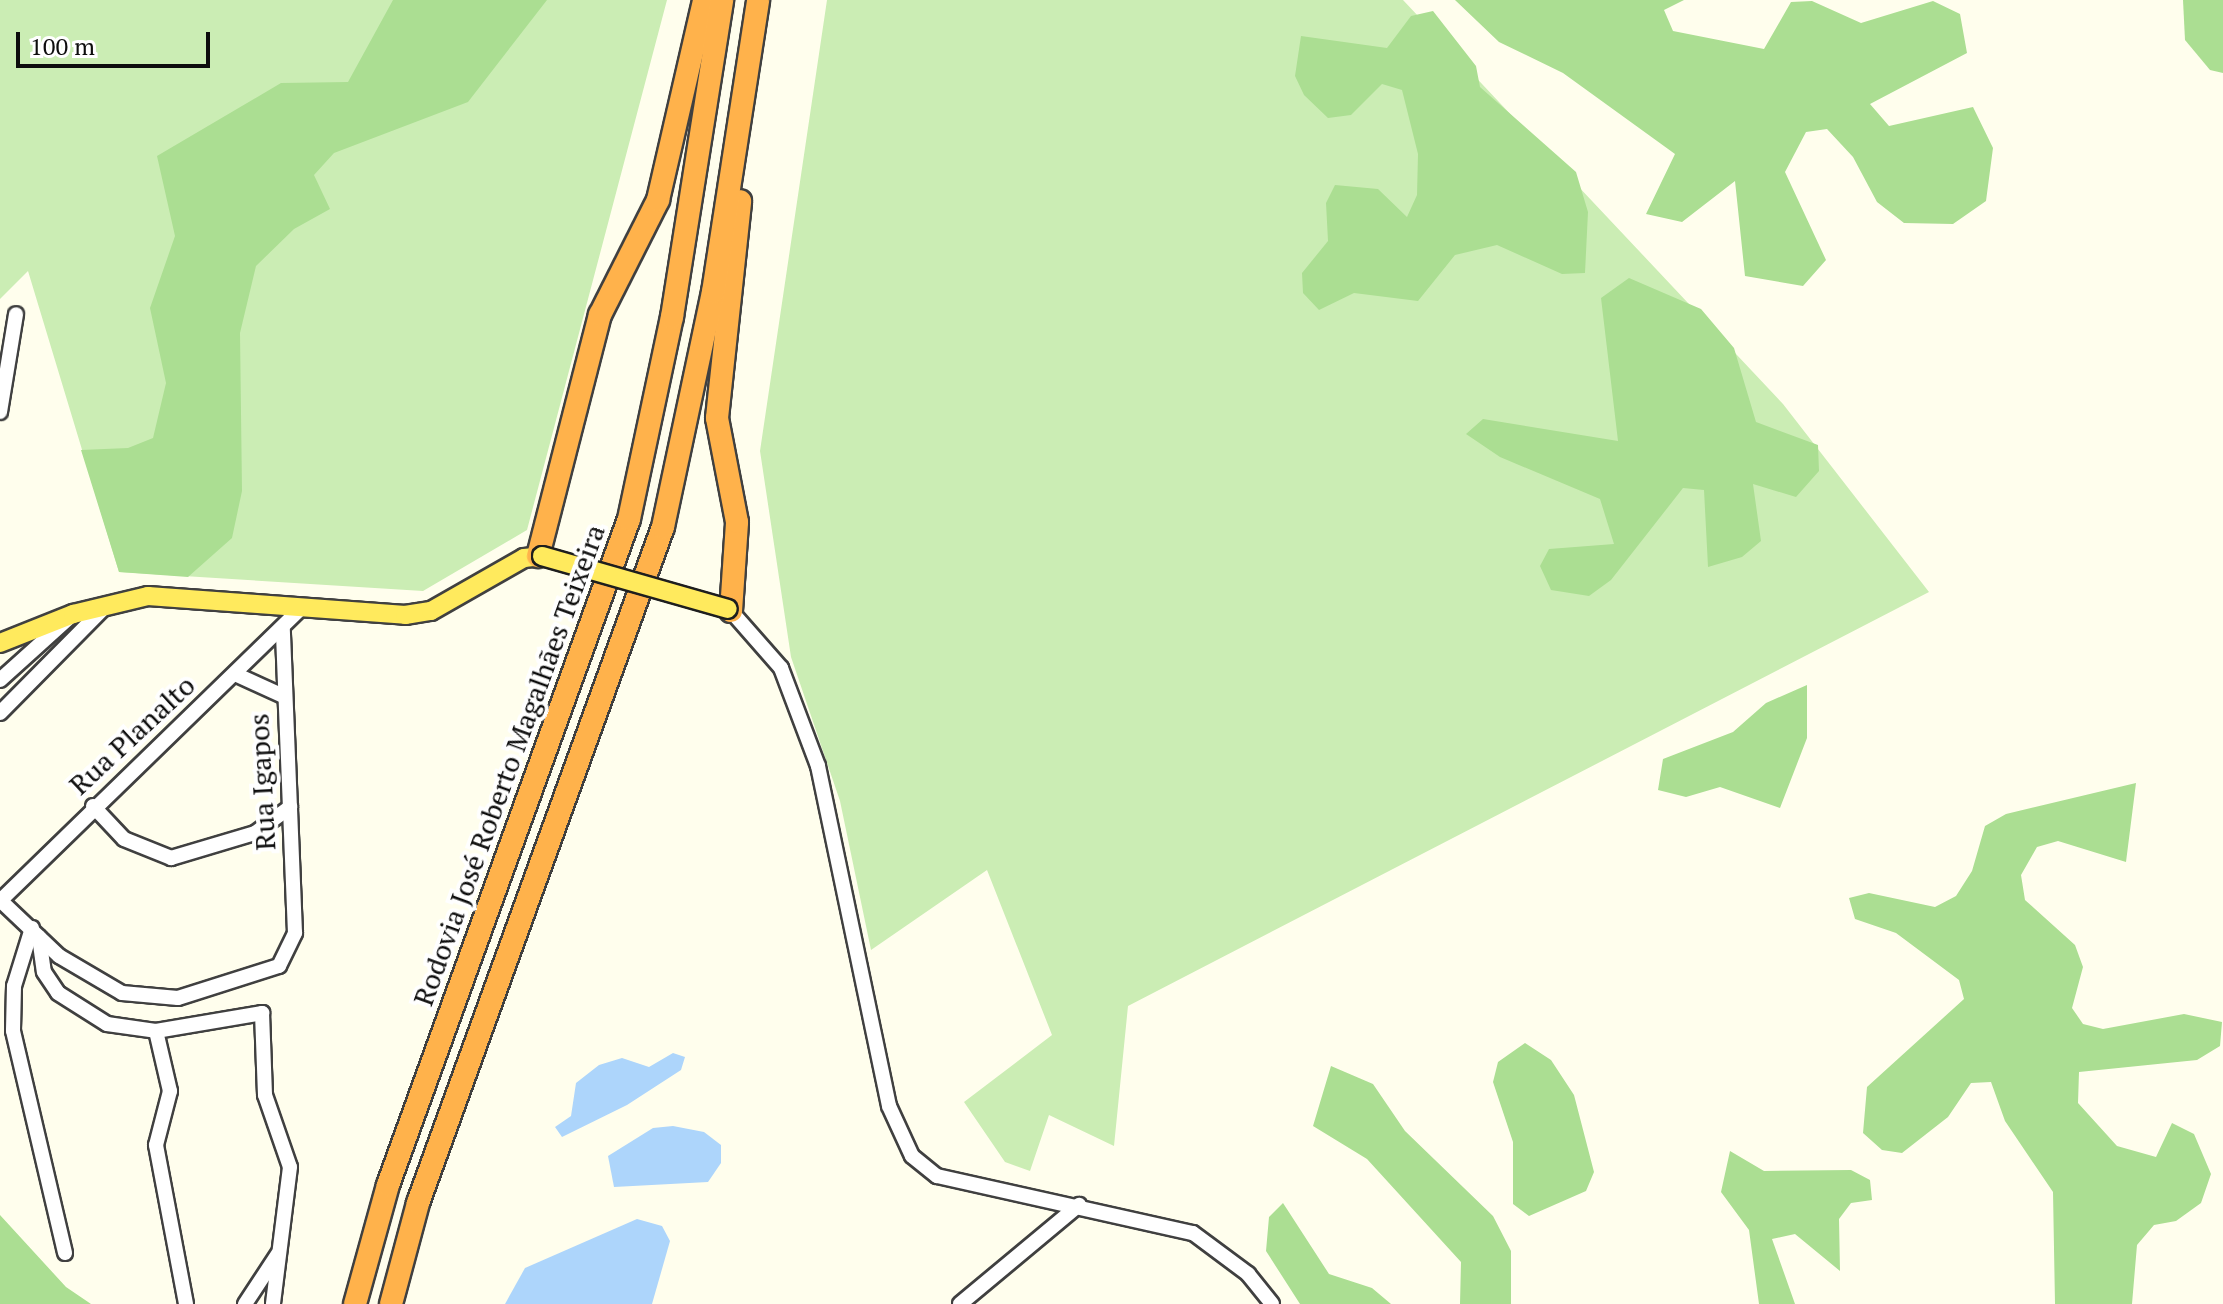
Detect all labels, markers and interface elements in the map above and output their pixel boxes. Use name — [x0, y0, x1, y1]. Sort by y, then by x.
scale bar — [20, 16, 214, 66]
text: 100 m — [30, 30, 95, 62]
street label: Rodovia José Roberto Magalhães Teixeira — [406, 520, 612, 1010]
street label: Rua Planalto — [62, 668, 202, 802]
street label: Rua Igapos — [242, 713, 282, 851]

